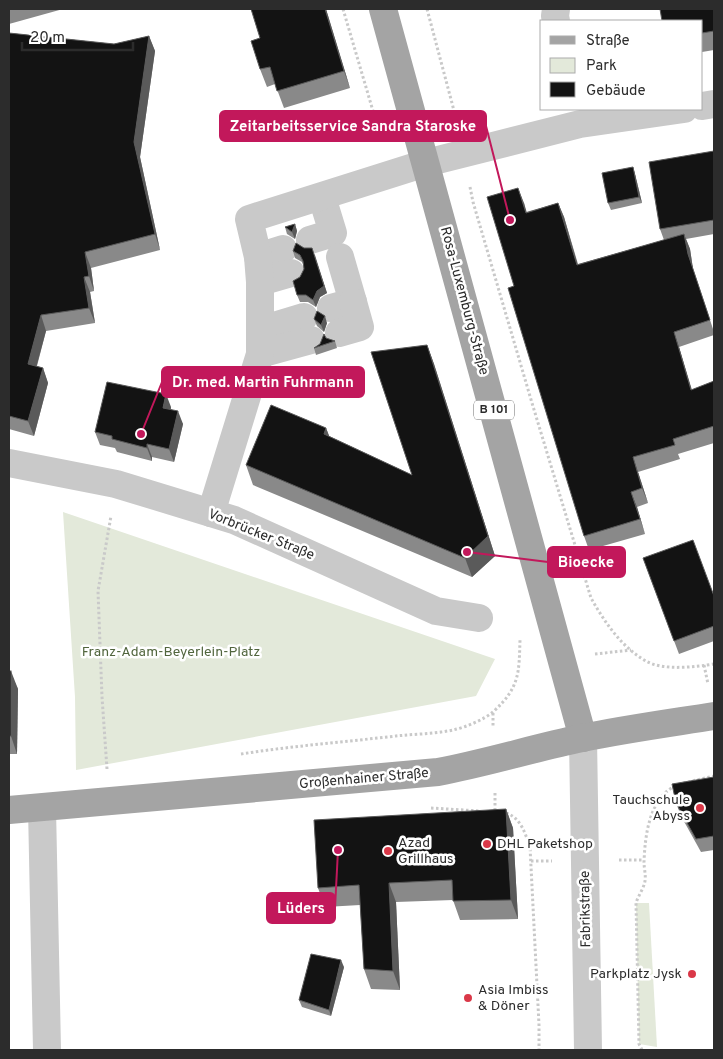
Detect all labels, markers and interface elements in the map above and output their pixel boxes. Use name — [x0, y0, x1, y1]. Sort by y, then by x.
scale bar — [22, 20, 134, 52]
legend — [540, 20, 703, 110]
text: 20 m — [30, 29, 65, 48]
text: Straße — [586, 32, 630, 51]
text: Park — [586, 57, 617, 76]
text: Gebäude — [586, 82, 646, 101]
callout: Zeitarbeitsservice Sandra Staroske — [220, 111, 486, 141]
text: Zeitarbeitsservice Sandra Staroske — [230, 118, 476, 137]
street label: Rosa-Luxemburg-Straße — [436, 225, 492, 377]
callout: Dr. med. Martin Fuhrmann — [162, 367, 364, 397]
text: Dr. med. Martin Fuhrmann — [172, 374, 354, 393]
road number: B 101 — [474, 400, 514, 420]
street label: Vorbrücker Straße — [205, 506, 317, 564]
callout: Bioecke — [548, 547, 625, 577]
text: Bioecke — [558, 554, 614, 573]
park label: Franz-Adam-Beyerlein-Platz — [82, 644, 260, 661]
street label: Großenhainer Straße — [299, 765, 429, 793]
place label: Tauchschule Abyss — [612, 792, 690, 825]
marker: Tauchschule Abyss — [694, 802, 706, 814]
place label: Azad Grillhaus — [398, 835, 454, 868]
place label: DHL Paketshop — [497, 836, 593, 853]
marker: DHL Paketshop — [481, 838, 493, 850]
marker: Azad Grillhaus — [382, 845, 394, 857]
street label: Fabrikstraße — [577, 870, 595, 948]
callout: Lüders — [267, 893, 335, 923]
text: Lüders — [277, 900, 325, 919]
place label: Parkplatz Jysk — [590, 966, 682, 983]
marker: Parkplatz Jysk — [686, 968, 698, 980]
place label: Asia Imbiss & Döner — [478, 982, 549, 1015]
marker: Asia Imbiss & Döner — [462, 992, 474, 1004]

